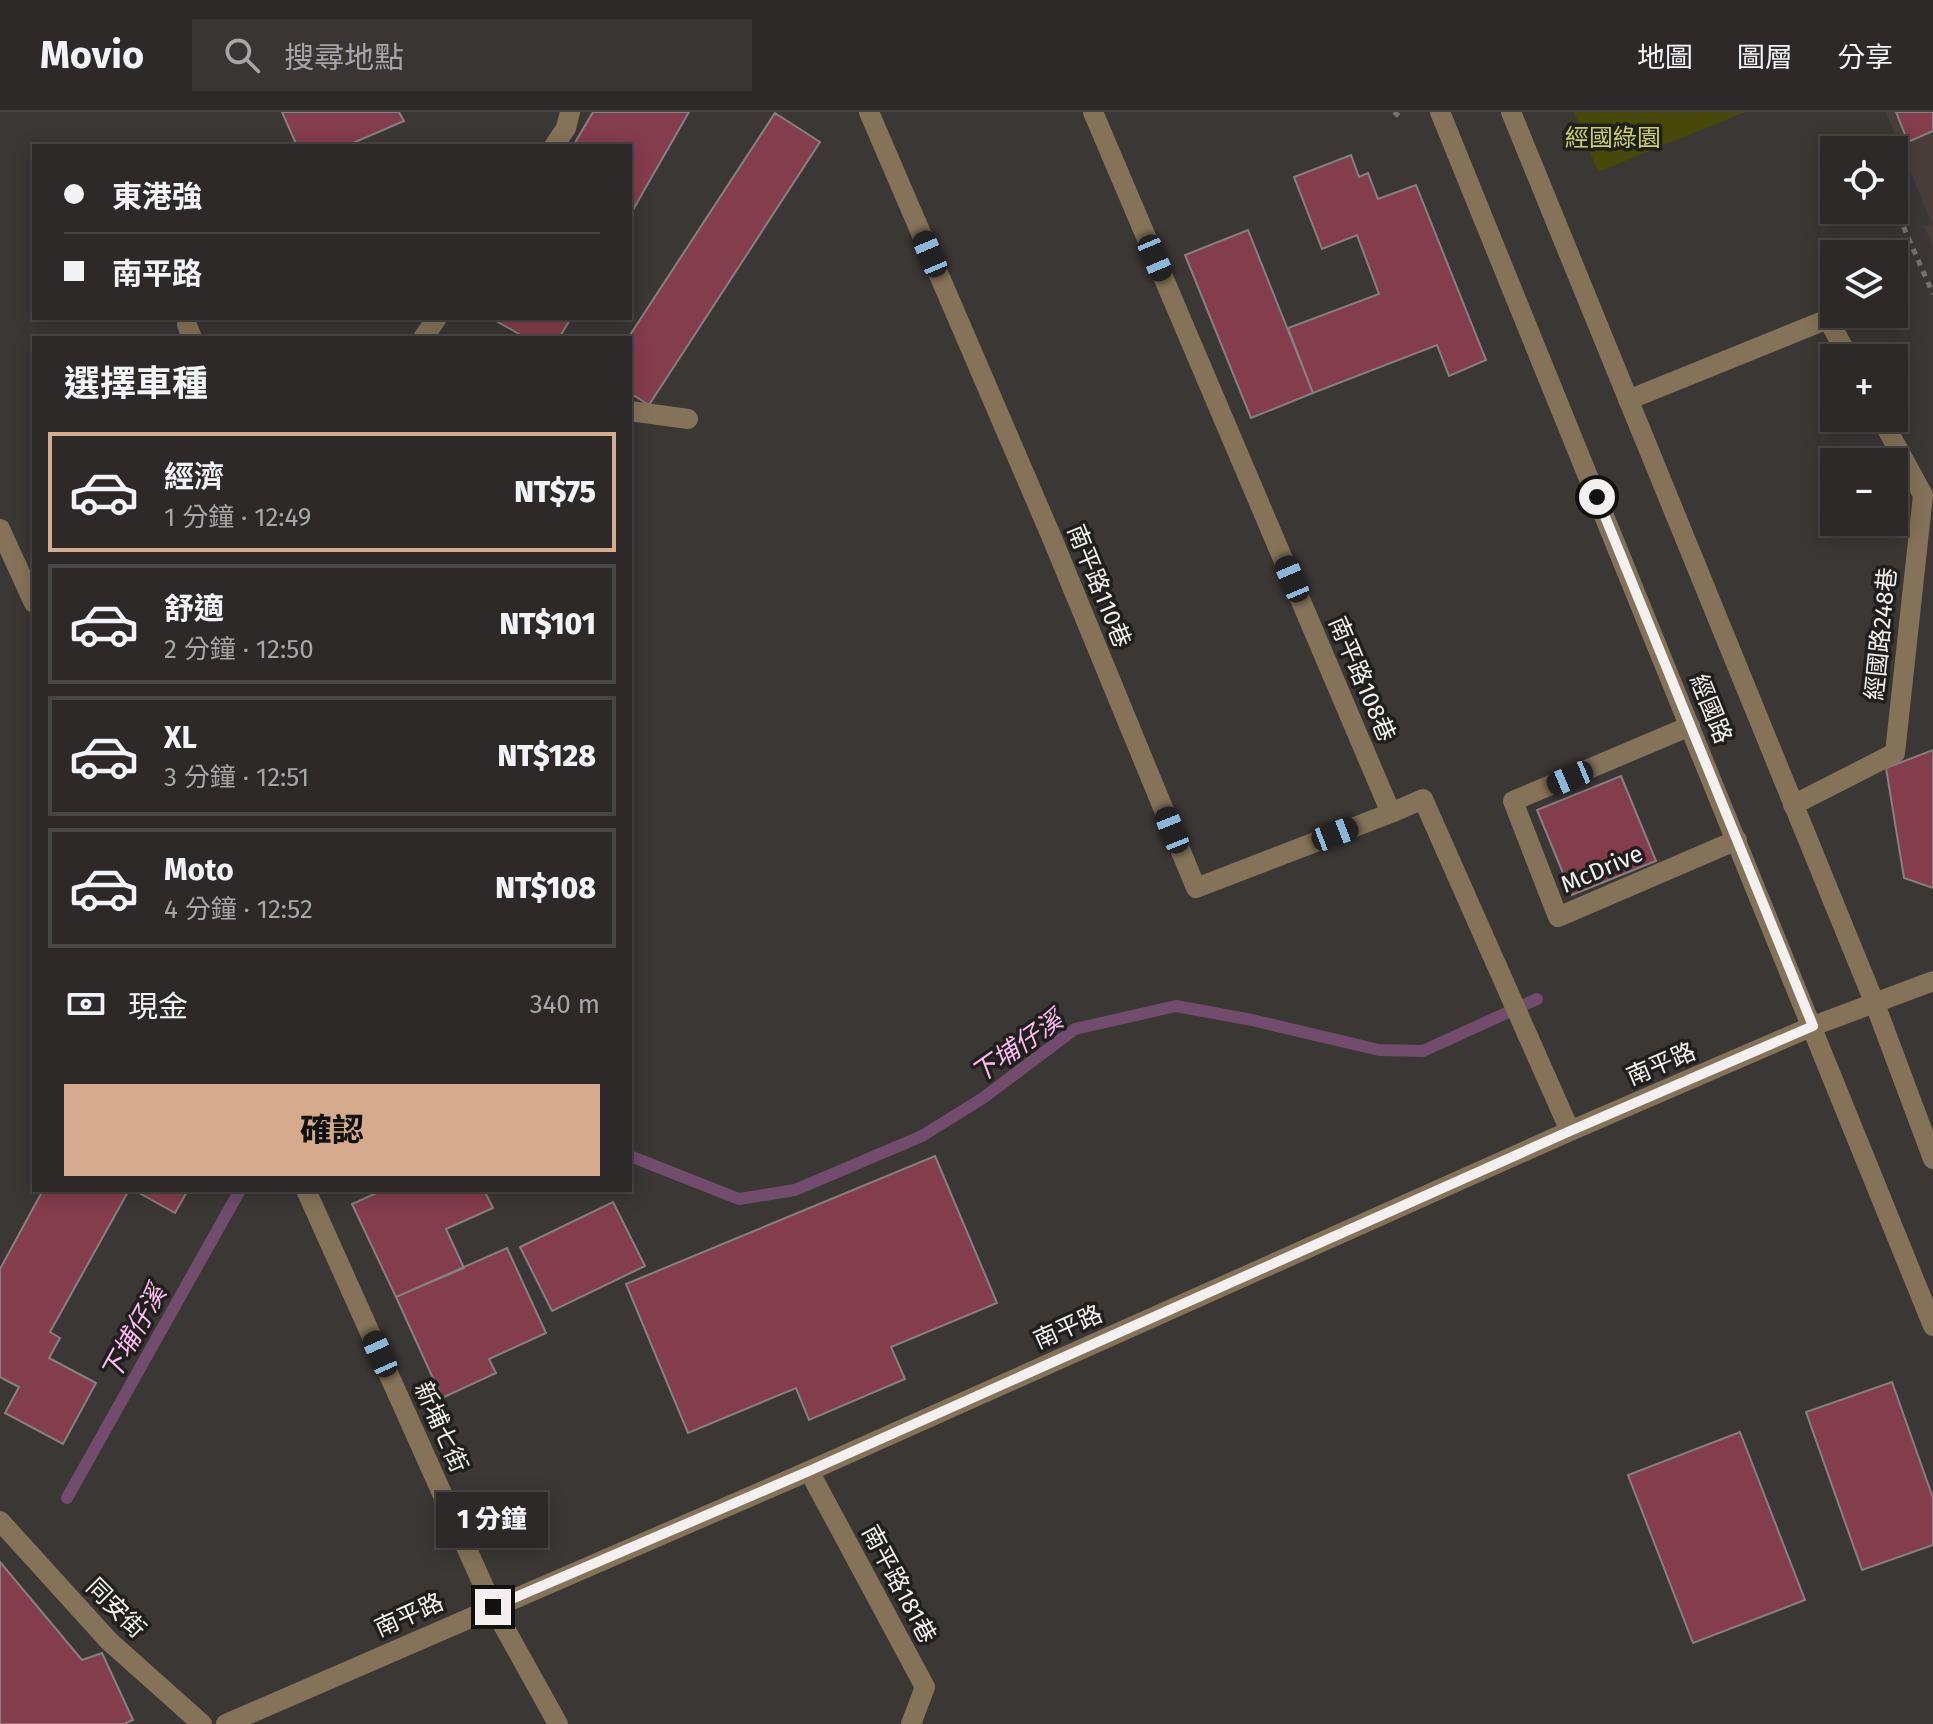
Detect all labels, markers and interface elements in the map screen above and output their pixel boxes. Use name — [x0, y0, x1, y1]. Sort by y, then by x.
search box — [192, 19, 752, 91]
text: Movio — [40, 32, 144, 78]
icon: search — [220, 33, 264, 77]
text: 搜尋地點 — [284, 40, 404, 76]
text: 地圖 — [1637, 41, 1693, 74]
text: 圖層 — [1737, 41, 1793, 74]
text: 分享 — [1837, 41, 1893, 74]
park label: 經國綠園 — [1565, 124, 1661, 152]
map controls — [1820, 136, 1908, 536]
button: locate — [1820, 136, 1908, 224]
text: 東港強 — [112, 179, 202, 215]
car — [910, 227, 950, 281]
car — [1135, 231, 1175, 285]
button: layers — [1820, 240, 1908, 328]
text: 南平路 — [112, 256, 202, 292]
button: + — [1820, 344, 1908, 432]
text: 選擇車種 — [64, 362, 208, 406]
button: − — [1820, 448, 1908, 536]
icon: car — [68, 456, 140, 528]
text: 經濟 — [164, 459, 224, 495]
text: NT$75 — [514, 474, 596, 510]
route start — [1579, 479, 1615, 515]
text: 1 分鐘 · 12:49 — [164, 502, 311, 533]
street label: 南平路110巷 — [1062, 521, 1136, 651]
car — [1272, 552, 1312, 606]
street label: 經國路248巷 — [1860, 566, 1902, 702]
icon: car — [68, 588, 140, 660]
text: 舒適 — [164, 591, 224, 627]
text: NT$101 — [499, 606, 596, 642]
street label: 南平路108巷 — [1323, 612, 1401, 746]
text: 2 分鐘 · 12:50 — [164, 634, 314, 665]
street label: 經國路 — [1685, 670, 1737, 748]
icon: car — [68, 720, 140, 792]
text: XL — [164, 720, 197, 756]
text: NT$128 — [497, 738, 596, 774]
car — [1543, 758, 1597, 798]
text: 3 分鐘 · 12:51 — [164, 762, 309, 793]
car — [1152, 803, 1192, 857]
car — [1308, 814, 1362, 854]
street label: McDrive — [1557, 839, 1647, 899]
icon: car — [68, 852, 140, 924]
text: Moto — [164, 852, 234, 888]
text: NT$108 — [495, 870, 596, 906]
text: 4 分鐘 · 12:52 — [164, 894, 313, 925]
icon: cash — [64, 982, 108, 1026]
text: 現金 — [128, 989, 188, 1025]
text: 340 m — [530, 989, 600, 1020]
water label: 下埔仔溪 — [966, 1002, 1072, 1090]
street label: 南平路 — [1622, 1037, 1700, 1091]
button: 確認 — [64, 1084, 600, 1176]
water label: 下埔仔溪 — [95, 1277, 175, 1386]
street label: 南平路 — [1029, 1300, 1107, 1354]
car — [359, 1327, 401, 1381]
street label: 新埔七街 — [409, 1377, 473, 1477]
callout: 1 分鐘 — [437, 1491, 549, 1547]
text: 1 分鐘 — [457, 1504, 527, 1535]
street label: 南平路181巷 — [856, 1520, 942, 1648]
street label: 同安街 — [81, 1573, 151, 1643]
street label: 南平路 — [370, 1588, 448, 1642]
route end — [475, 1589, 511, 1625]

